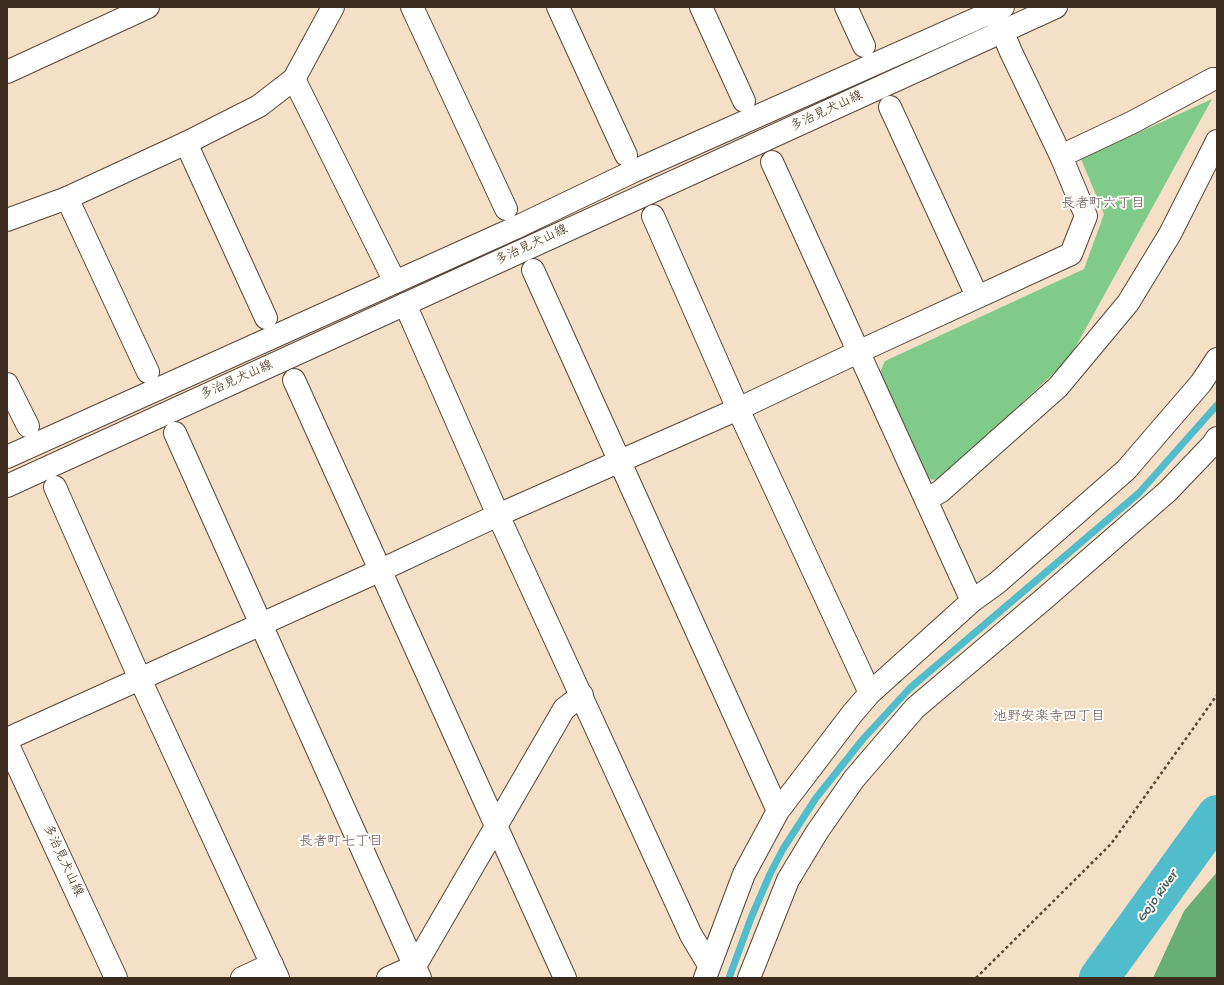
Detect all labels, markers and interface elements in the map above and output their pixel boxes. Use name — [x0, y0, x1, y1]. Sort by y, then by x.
street label: 多治見犬山線 — [788, 88, 866, 136]
district label: 長者町六丁目 — [1061, 197, 1145, 213]
street label: 多治見犬山線 — [493, 222, 571, 270]
street label: 多治見犬山線 — [198, 358, 276, 404]
district label: 池野安楽寺四丁目 — [993, 710, 1105, 726]
street label: 多治見犬山線 — [38, 822, 86, 900]
district label: 長者町七丁目 — [299, 835, 383, 851]
water label: Gojo River — [1134, 868, 1182, 926]

